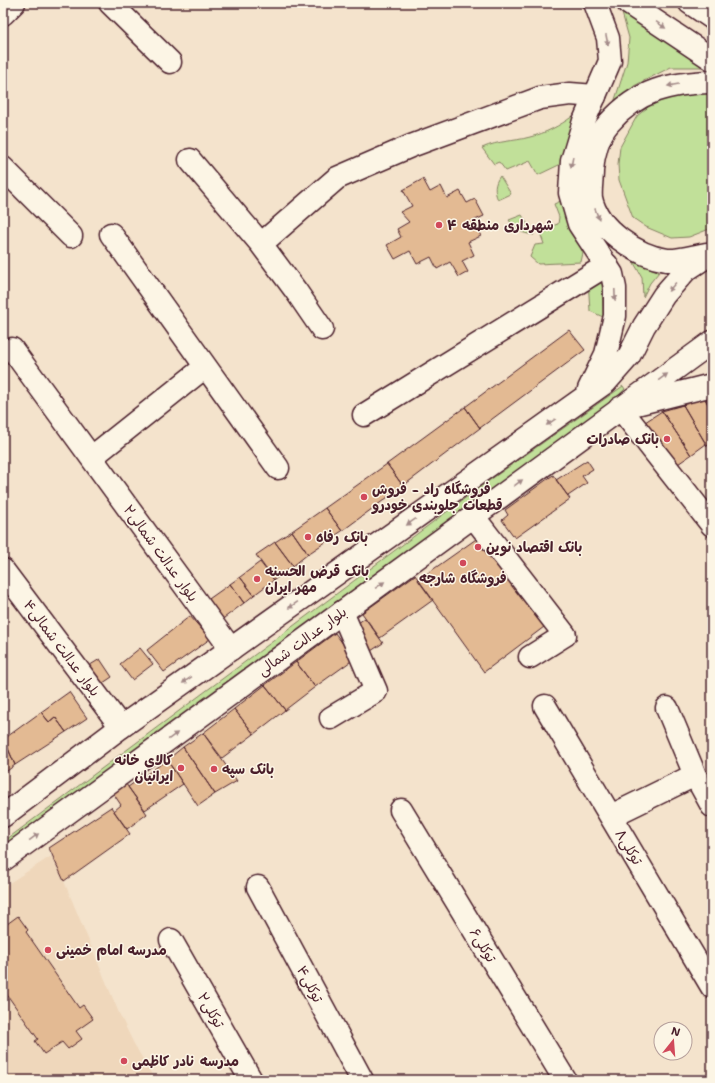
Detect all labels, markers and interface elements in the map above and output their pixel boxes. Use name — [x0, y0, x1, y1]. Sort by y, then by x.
one-way arrow — [655, 21, 666, 28]
one-way arrow — [605, 34, 611, 46]
one-way arrow — [667, 82, 679, 88]
one-way arrow — [569, 156, 575, 168]
one-way arrow — [595, 208, 601, 220]
place label: شهرداری منطقه ۴ — [447, 216, 553, 234]
marker: شهرداری منطقه ۴ — [434, 220, 444, 230]
one-way arrow — [667, 282, 676, 292]
one-way arrow — [611, 289, 618, 301]
one-way arrow — [657, 373, 668, 381]
one-way arrow — [546, 418, 556, 426]
place label: بانک صادرات — [586, 430, 659, 448]
marker: بانک صادرات — [662, 434, 672, 444]
one-way arrow — [513, 479, 524, 487]
place label: فروشگاه راد - فروش قطعات جلوبندی خودرو — [371, 480, 503, 515]
marker: فروشگاه راد - فروش قطعات جلوبندی خودرو — [359, 492, 369, 502]
street label: بلوار عدالت شمالی۲ — [120, 501, 202, 605]
one-way arrow — [406, 518, 416, 526]
place label: بانک رفاه — [316, 528, 368, 546]
marker: بانک رفاه — [303, 532, 313, 542]
place label: بانک اقتصاد نوین — [486, 538, 582, 557]
marker: بانک اقتصاد نوین — [473, 542, 483, 552]
marker: فروشگاه شارجه — [458, 558, 468, 568]
place label: بانک قرض الحسنه مهر ایران — [265, 562, 369, 596]
place label: فروشگاه شارجه — [419, 569, 507, 587]
marker: بانک قرض الحسنه مهر ایران — [252, 574, 262, 584]
one-way arrow — [375, 581, 385, 589]
street label: بلوار عدالت شمالی۴ — [20, 596, 104, 700]
one-way arrow — [288, 601, 299, 609]
street label: بلوار عدالت شمالی — [254, 602, 350, 680]
one-way arrow — [182, 676, 193, 684]
one-way arrow — [168, 732, 179, 740]
place label: کالای خانه ایرانیان — [114, 751, 174, 785]
place label: بانک سپه — [222, 760, 274, 778]
marker: کالای خانه ایرانیان — [176, 763, 186, 773]
marker: بانک سپه — [209, 764, 219, 774]
street label: توکلی۸ — [611, 826, 647, 869]
one-way arrow — [29, 833, 40, 842]
street label: توکلی۶ — [466, 924, 501, 966]
place label: مدرسه امام خمینی — [56, 941, 167, 961]
marker: مدرسه امام خمینی — [43, 945, 53, 955]
street label: توکلی۴ — [293, 962, 328, 1006]
street label: توکلی۲ — [194, 989, 229, 1032]
north arrow — [653, 1021, 693, 1061]
text: N — [669, 1023, 682, 1040]
place label: مدرسه نادر کاظمی — [132, 1052, 239, 1070]
marker: مدرسه نادر کاظمی — [119, 1056, 129, 1066]

